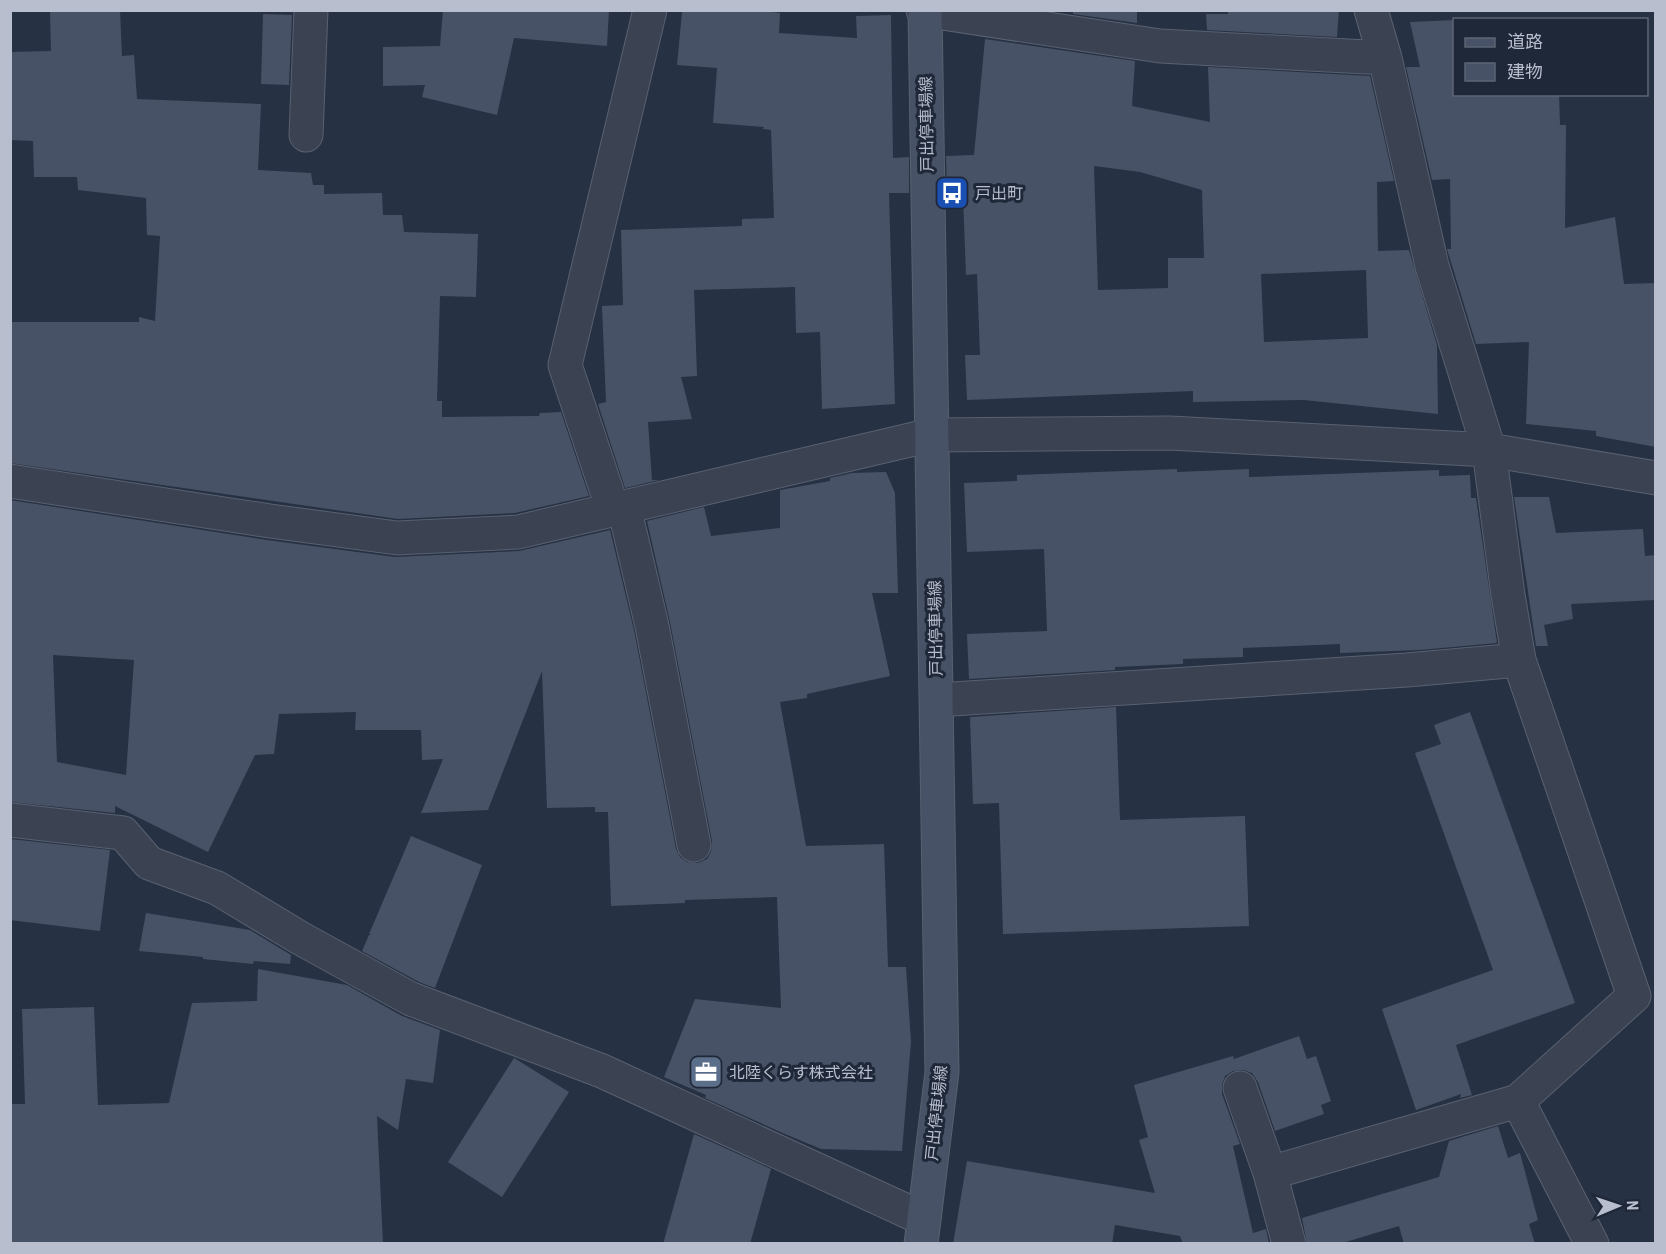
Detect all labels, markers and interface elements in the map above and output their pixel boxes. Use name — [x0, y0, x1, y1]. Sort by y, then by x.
legend — [1453, 18, 1648, 96]
text: 道路 — [1507, 31, 1543, 52]
text: 建物 — [1507, 61, 1543, 82]
street label: 戸出停車場線 — [916, 76, 937, 172]
bus stop icon: 戸出町 — [934, 175, 970, 211]
place label: 戸出町 — [975, 184, 1023, 203]
street label: 戸出停車場線 — [925, 580, 946, 676]
office icon: 北陸くらす株式会社 — [688, 1054, 724, 1090]
place label: 北陸くらす株式会社 — [729, 1063, 873, 1082]
street label: 戸出停車場線 — [922, 1064, 951, 1162]
north arrow — [1588, 1176, 1648, 1236]
text: N — [1623, 1200, 1642, 1211]

